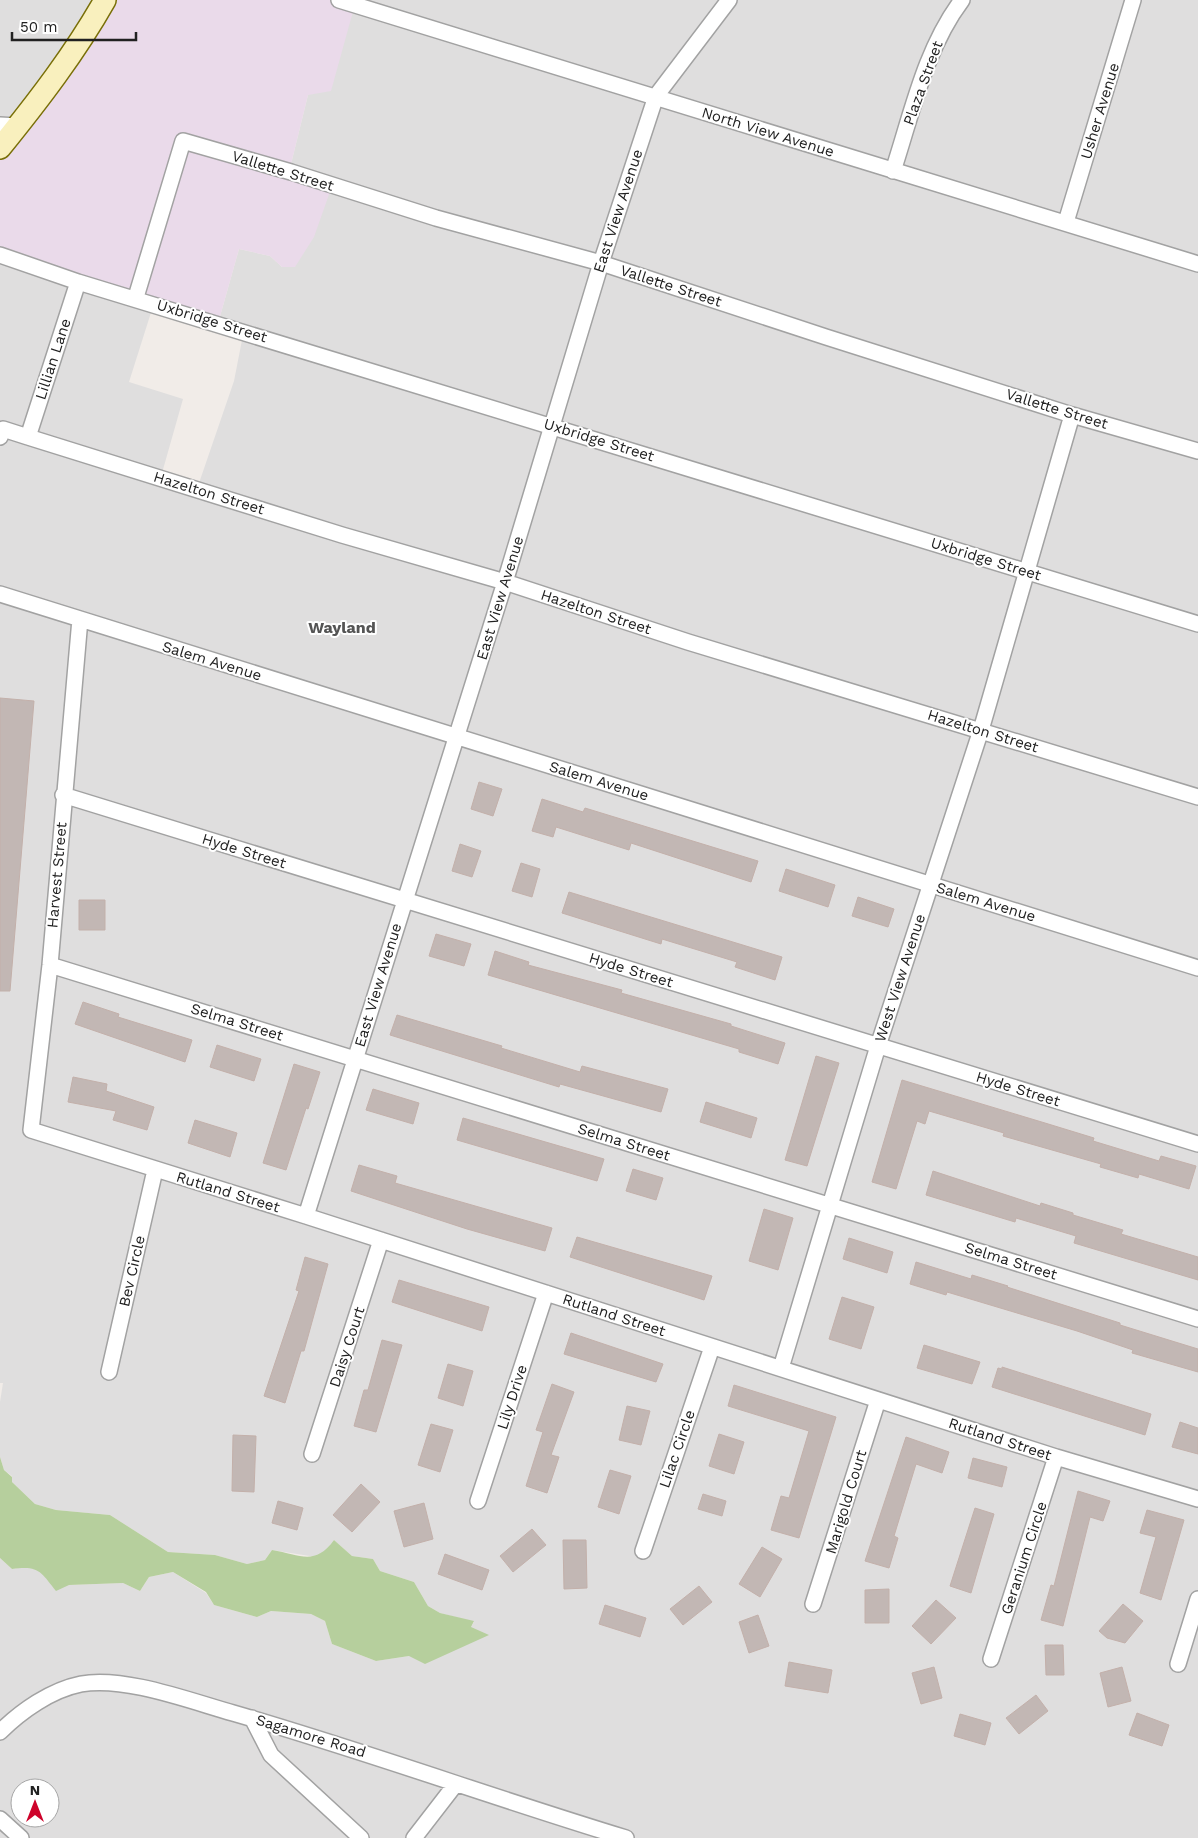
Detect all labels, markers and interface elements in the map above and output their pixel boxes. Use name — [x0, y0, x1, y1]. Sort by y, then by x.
scale bar — [12, 10, 136, 42]
text: 50 m — [20, 18, 57, 36]
street label: Plaza Street — [899, 38, 947, 128]
street label: Usher Avenue — [1077, 61, 1123, 161]
street label: North View Avenue — [700, 103, 836, 161]
street label: Vallette Street — [230, 147, 337, 195]
street label: East View Avenue — [590, 147, 646, 275]
street label: Vallette Street — [618, 261, 725, 311]
street label: Uxbridge Street — [155, 296, 270, 347]
street label: Lillian Lane — [31, 316, 75, 402]
street label: Vallette Street — [1004, 385, 1111, 433]
street label: Uxbridge Street — [542, 415, 657, 466]
street label: Hazelton Street — [151, 468, 267, 519]
street label: East View Avenue — [473, 534, 527, 662]
street label: Uxbridge Street — [929, 534, 1044, 585]
street label: Hazelton Street — [538, 586, 654, 639]
district label: Wayland — [308, 618, 376, 637]
street label: Salem Avenue — [160, 637, 264, 685]
street label: Hazelton Street — [925, 706, 1041, 757]
street label: Salem Avenue — [547, 757, 651, 805]
street label: Harvest Street — [43, 820, 71, 929]
street label: Hyde Street — [200, 830, 289, 873]
street label: Salem Avenue — [934, 878, 1038, 926]
street label: West View Avenue — [871, 912, 929, 1044]
street label: East View Avenue — [351, 921, 405, 1049]
street label: Hyde Street — [587, 949, 676, 992]
street label: Selma Street — [189, 999, 286, 1045]
street label: Hyde Street — [974, 1068, 1063, 1111]
street label: Selma Street — [576, 1119, 673, 1165]
street label: Rutland Street — [174, 1168, 283, 1217]
street label: Bev Circle — [115, 1234, 149, 1308]
street label: Selma Street — [963, 1238, 1060, 1284]
street label: Rutland Street — [560, 1290, 669, 1340]
street label: Daisy Court — [326, 1304, 369, 1390]
street label: Lily Drive — [493, 1362, 531, 1432]
street label: Lilac Circle — [655, 1408, 699, 1490]
street label: Rutland Street — [946, 1414, 1055, 1464]
street label: Marigold Court — [822, 1447, 871, 1556]
street label: Geranium Circle — [997, 1499, 1051, 1617]
street label: Sagamore Road — [254, 1711, 368, 1761]
north arrow — [10, 1778, 60, 1828]
text: N — [30, 1782, 40, 1798]

